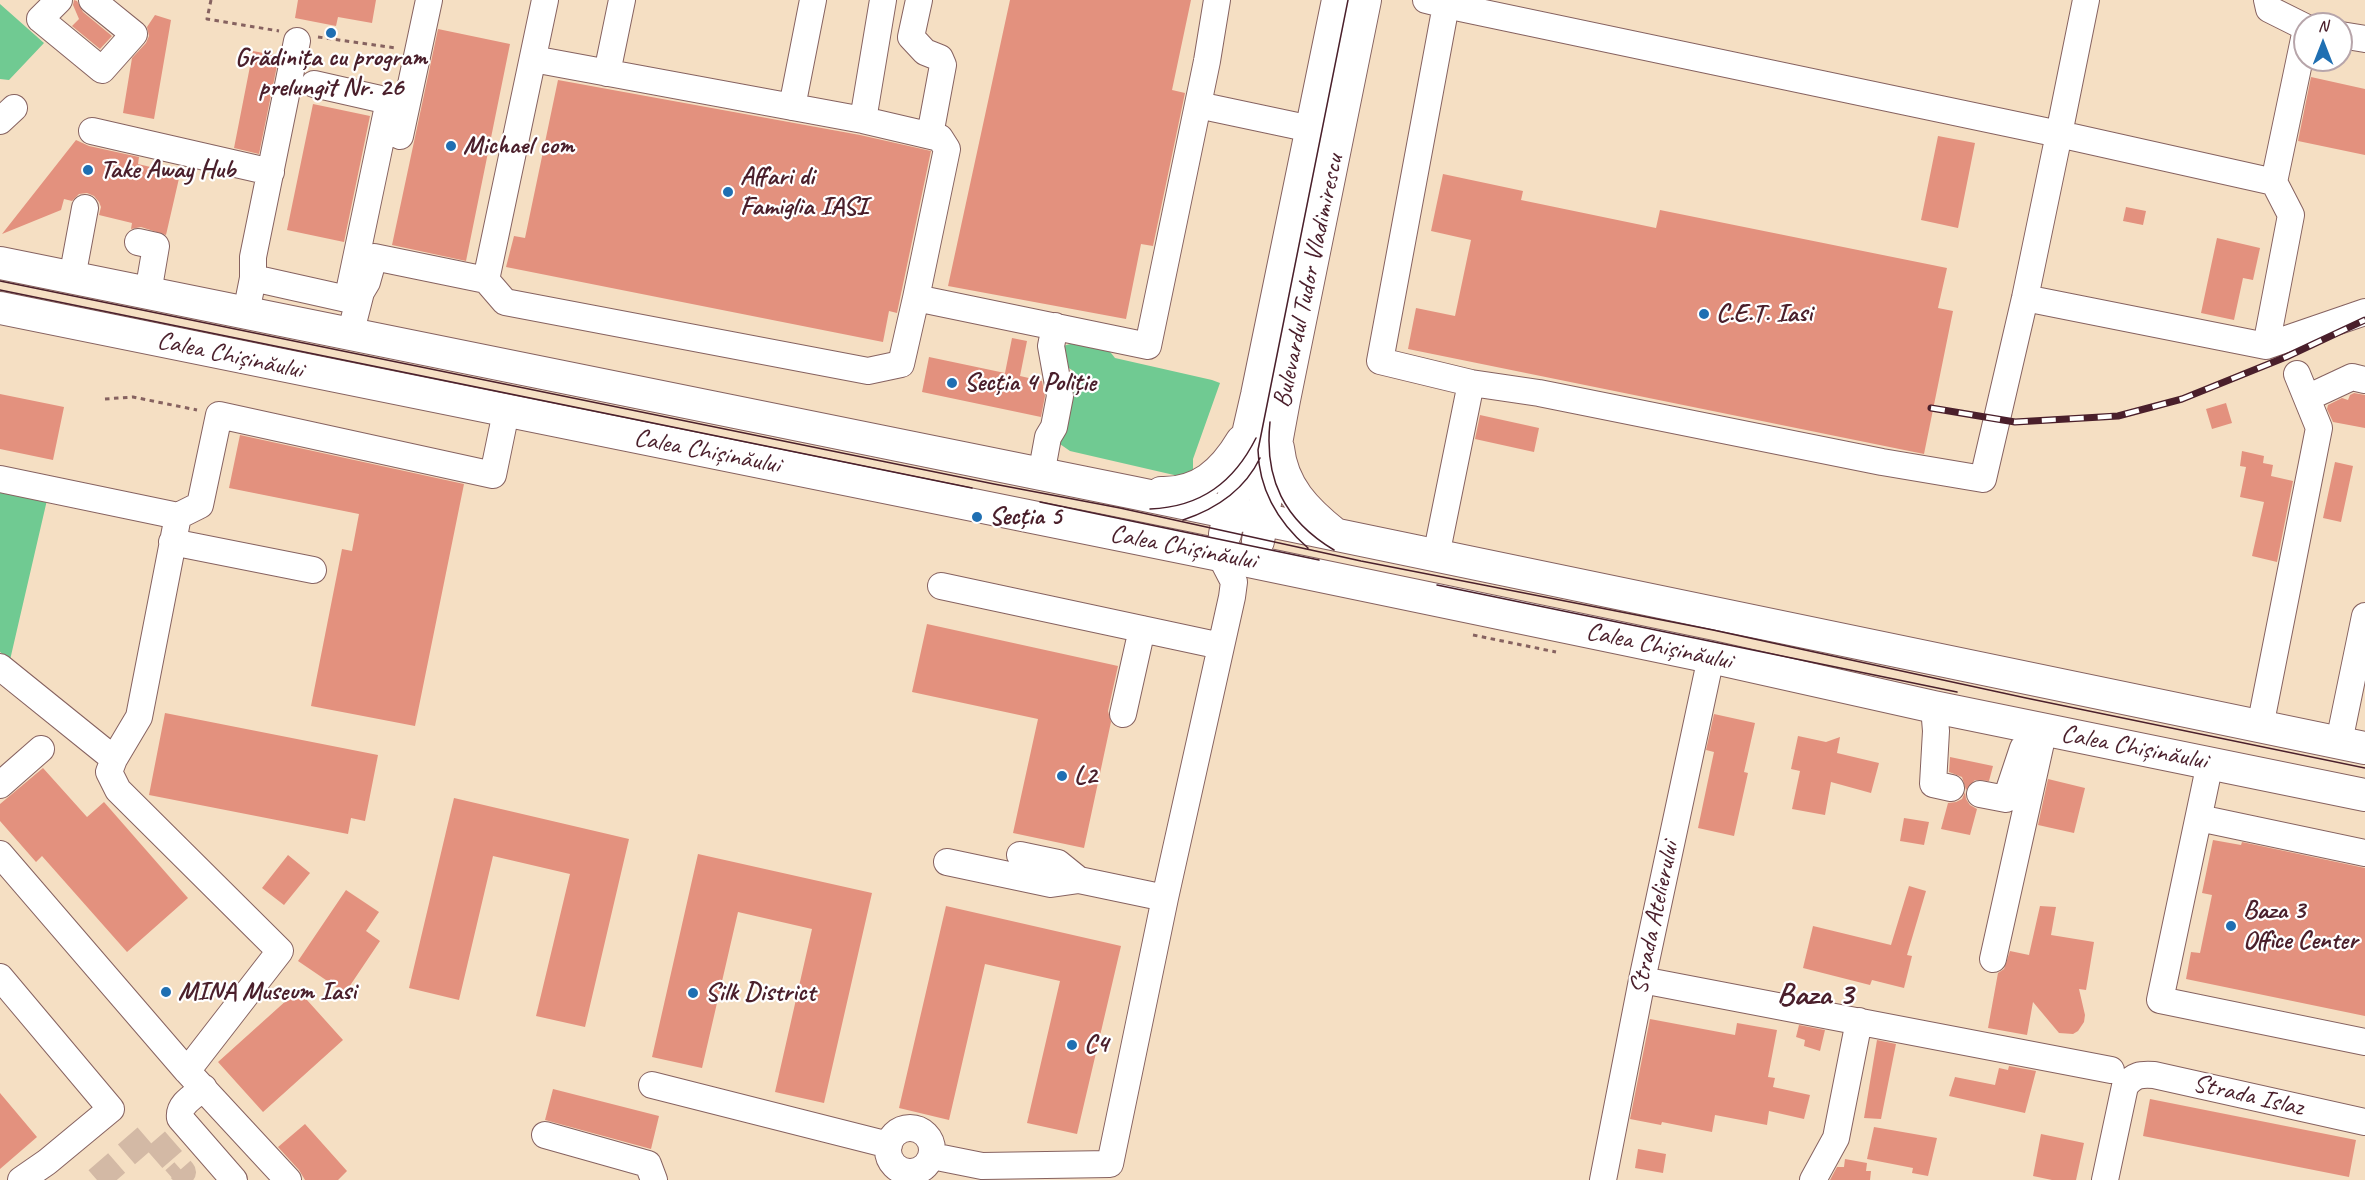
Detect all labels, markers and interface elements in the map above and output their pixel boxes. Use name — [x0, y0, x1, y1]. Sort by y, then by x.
north arrow — [2293, 12, 2353, 72]
text: N — [2318, 16, 2328, 36]
marker: Grădinița cu program prelungit Nr. 26 — [324, 26, 338, 40]
place label: Grădinița cu program prelungit Nr. 26 — [235, 42, 427, 104]
place label: Michael com — [463, 130, 574, 162]
marker: Michael com — [444, 139, 458, 153]
street label: Bulevardul Tudor Vladimirescu — [1267, 151, 1351, 411]
place label: Take Away Hub — [100, 154, 235, 186]
place label: Affari di Famiglia IASI — [740, 161, 867, 222]
marker: Take Away Hub — [81, 163, 95, 177]
marker: Affari di Famiglia IASI — [721, 185, 735, 199]
place label: C.E.T. Iasi — [1716, 298, 1812, 330]
marker: C.E.T. Iasi — [1697, 307, 1711, 321]
street label: Calea Chișinăului — [154, 325, 306, 387]
place label: Secția 4 Poliție — [964, 367, 1096, 399]
marker: Secția 4 Poliție — [945, 376, 959, 390]
street label: Calea Chișinăului — [631, 423, 783, 481]
place label: Secția 5 — [989, 501, 1061, 533]
marker: Secția 5 — [970, 510, 984, 524]
street label: Calea Chișinăului — [1107, 519, 1259, 577]
street label: Calea Chișinăului — [1583, 616, 1735, 678]
street label: Calea Chișinăului — [2058, 719, 2210, 777]
place label: L2 — [1074, 760, 1097, 792]
marker: L2 — [1055, 769, 1069, 783]
street label: Strada Atelierului — [1624, 839, 1686, 997]
place label: Baza 3 Office Center — [2243, 895, 2357, 957]
marker: Baza 3 Office Center — [2224, 919, 2238, 933]
place label: MINA Museum Iasi — [178, 976, 356, 1008]
place label: Silk District — [705, 977, 815, 1009]
district label: Baza 3 — [1777, 977, 1853, 1015]
marker: MINA Museum Iasi — [159, 985, 173, 999]
marker: Silk District — [686, 986, 700, 1000]
place label: C4 — [1084, 1029, 1108, 1061]
marker: C4 — [1065, 1038, 1079, 1052]
street label: Strada Islaz — [2190, 1068, 2306, 1124]

